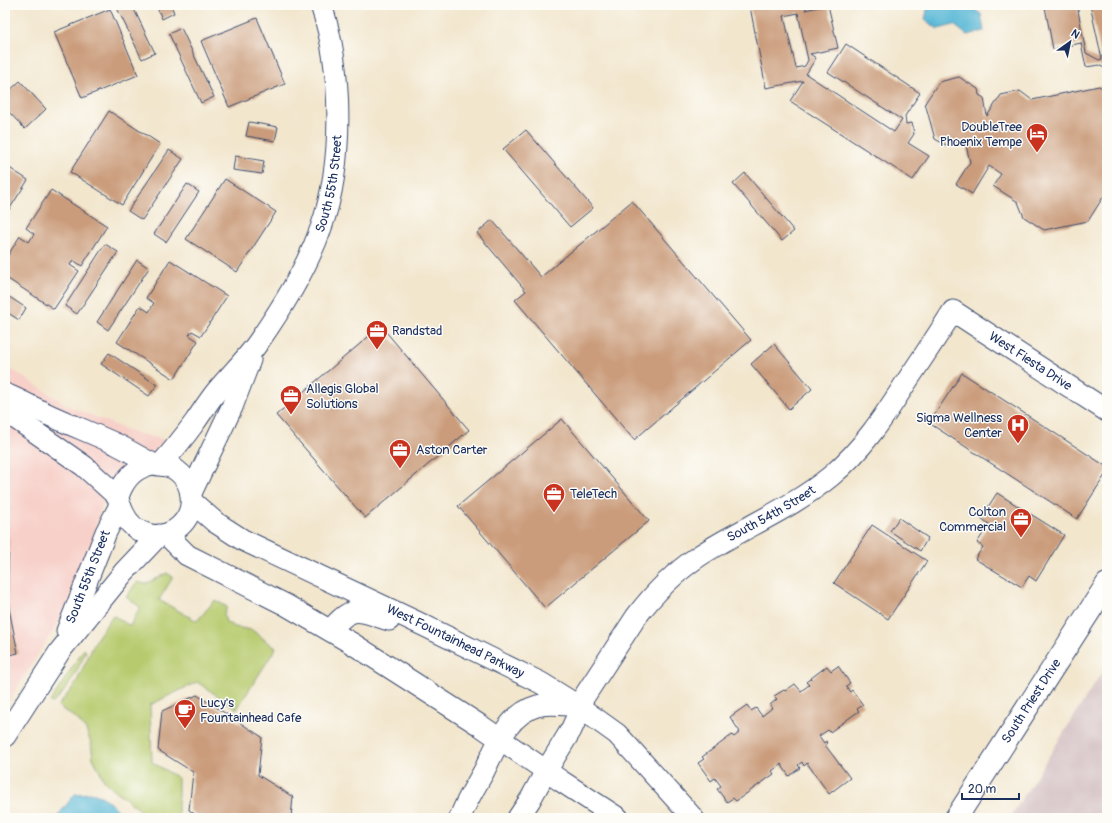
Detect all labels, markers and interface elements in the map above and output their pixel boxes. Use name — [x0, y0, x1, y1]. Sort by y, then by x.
north arrow — [1050, 22, 1090, 62]
text: N — [1069, 27, 1082, 42]
place label: DoubleTree Phoenix Tempe — [940, 119, 1023, 150]
hotel icon: DoubleTree Phoenix Tempe — [1024, 121, 1050, 154]
street label: South 55th Street — [312, 134, 346, 235]
office icon: Randstad — [364, 318, 390, 351]
place label: Randstad — [392, 323, 442, 339]
street label: West Fiesta Drive — [986, 328, 1075, 394]
place label: Allegis Global Solutions — [306, 381, 379, 412]
office icon: Allegis Global Solutions — [278, 383, 304, 416]
place label: Sigma Wellness Center — [916, 410, 1002, 441]
hospital icon: Sigma Wellness Center — [1005, 412, 1031, 445]
office icon: Aston Carter — [387, 437, 413, 470]
place label: Aston Carter — [416, 442, 488, 458]
office icon: TeleTech — [541, 481, 567, 514]
street label: South 54th Street — [724, 482, 819, 546]
place label: TeleTech — [570, 486, 617, 502]
place label: Colton Commercial — [939, 504, 1006, 535]
office icon: Colton Commercial — [1008, 506, 1034, 539]
street label: South 55th Street — [63, 527, 114, 626]
street label: West Fountainhead Parkway — [384, 601, 527, 682]
street label: South Priest Drive — [998, 655, 1065, 746]
place label: Lucy's Fountainhead Cafe — [200, 695, 302, 726]
cafe icon: Lucy's Fountainhead Cafe — [172, 697, 198, 730]
scale bar — [962, 775, 1019, 801]
text: 20 m — [968, 782, 997, 797]

